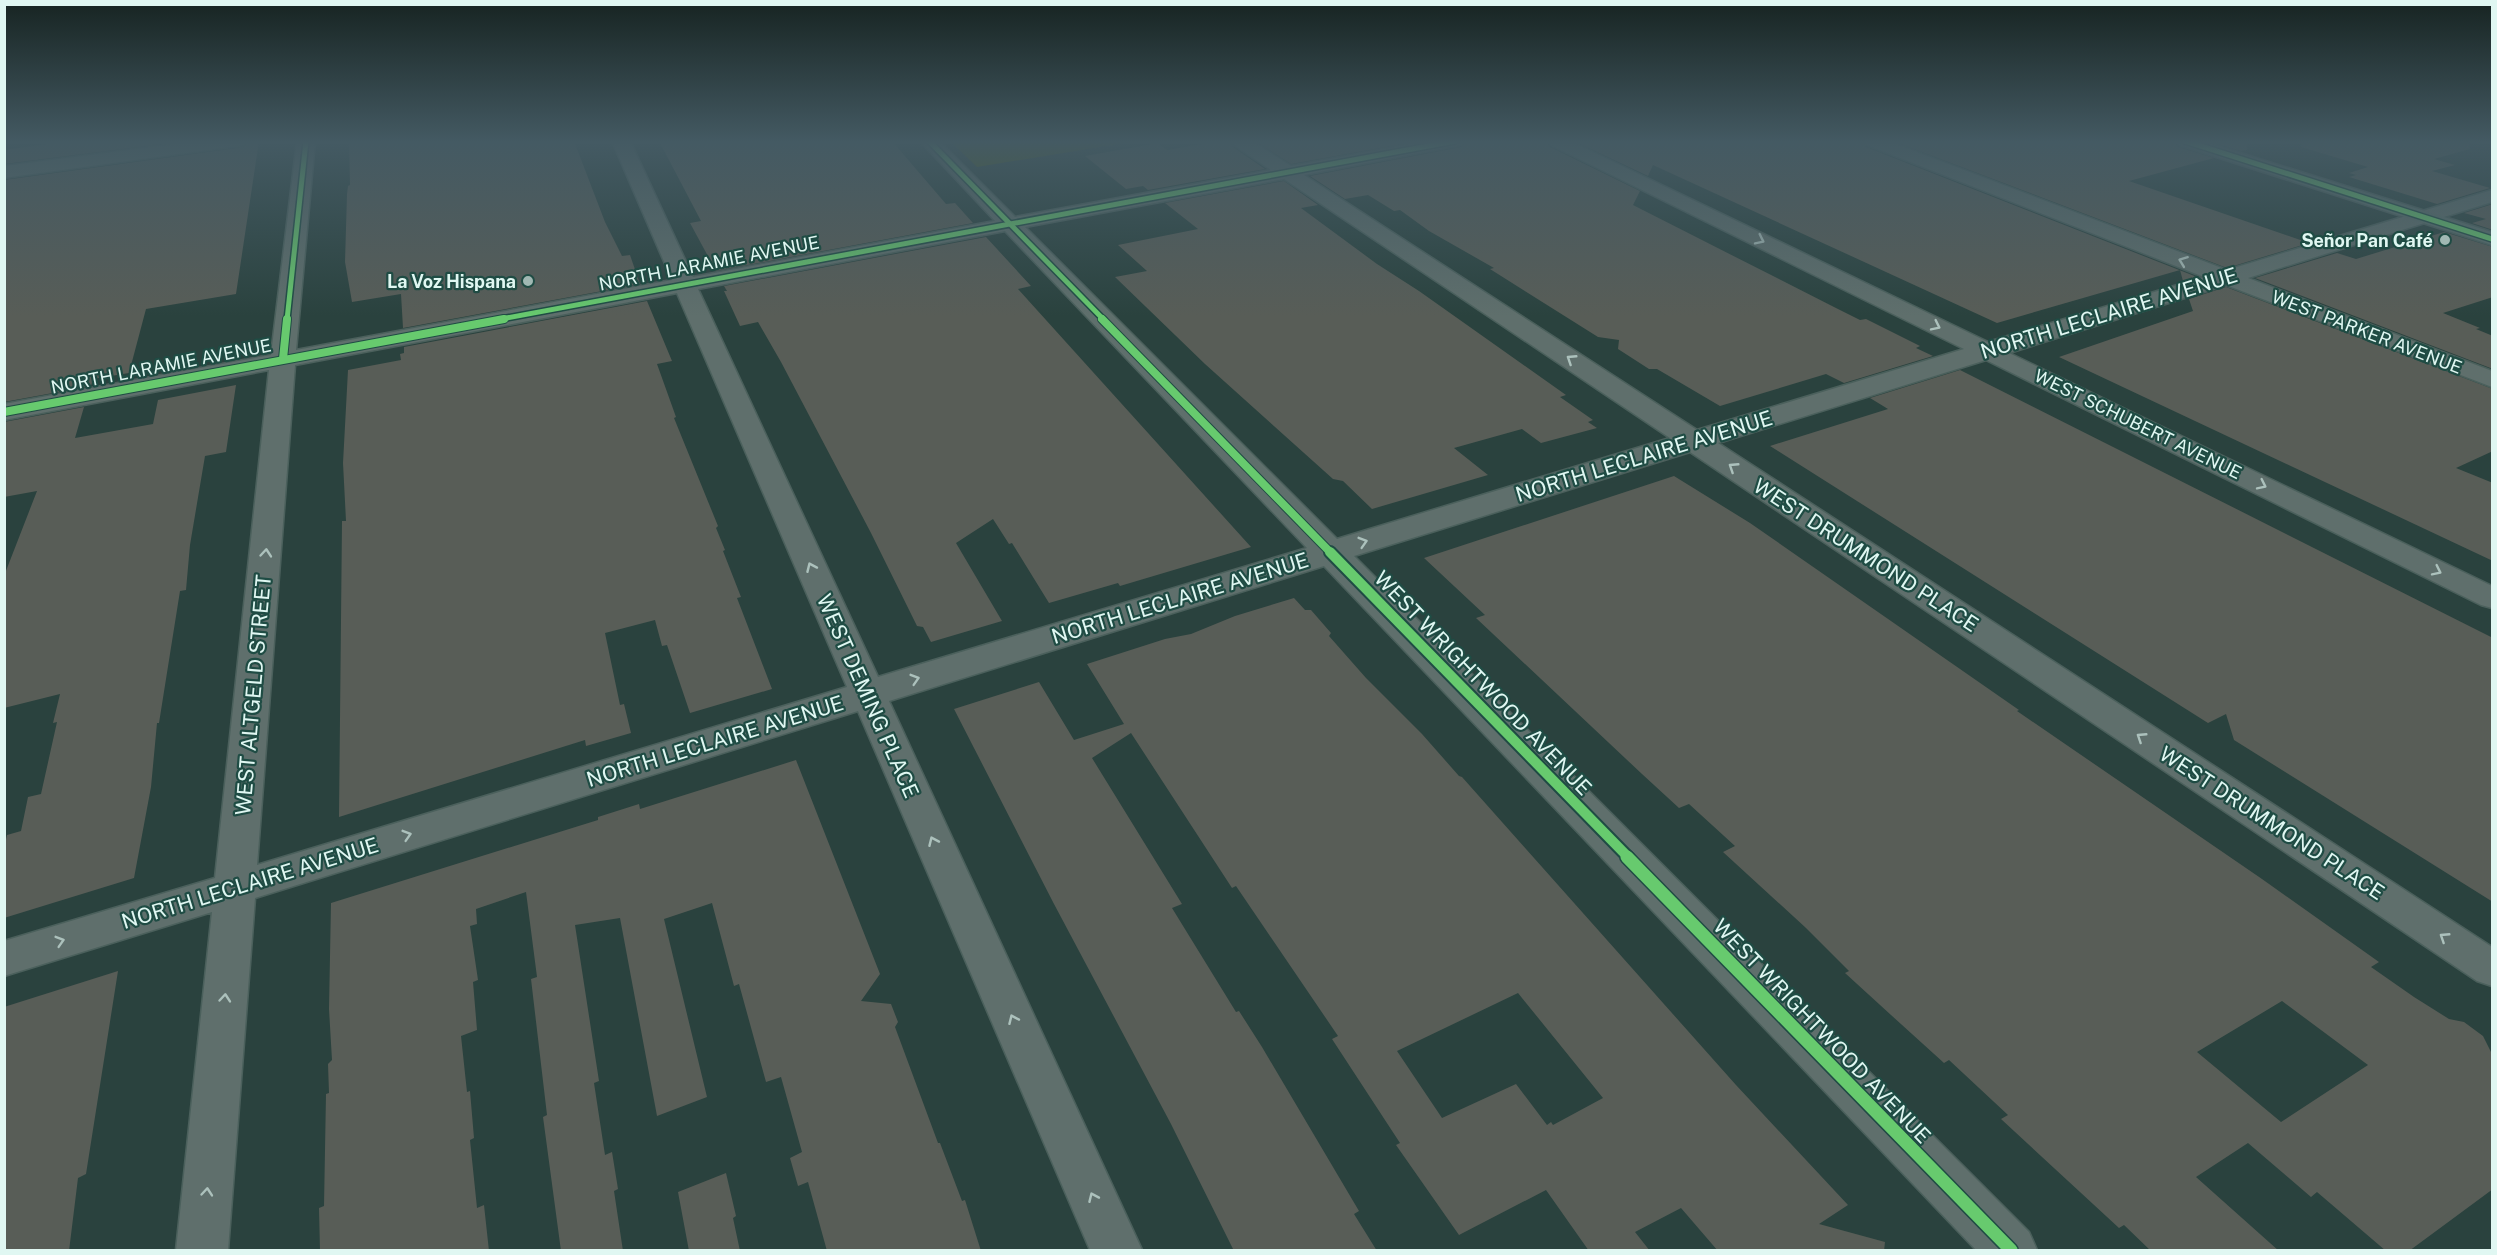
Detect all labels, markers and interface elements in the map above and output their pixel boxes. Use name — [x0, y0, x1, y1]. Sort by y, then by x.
place label: Señor Pan Café — [2301, 230, 2433, 251]
street label: NORTH LARAMIE AVENUE — [597, 231, 821, 295]
one-way arrow — [1754, 233, 1765, 244]
marker: Señor Pan Café — [2438, 233, 2452, 247]
one-way arrow — [2179, 255, 2189, 268]
street label: NORTH LECLAIRE AVENUE — [1977, 262, 2241, 364]
place label: La Voz Hispana — [387, 271, 516, 292]
marker: La Voz Hispana — [521, 274, 535, 288]
street label: WEST PARKER AVENUE — [2269, 286, 2465, 378]
one-way arrow — [1929, 318, 1940, 330]
street label: NORTH LARAMIE AVENUE — [49, 334, 273, 398]
one-way arrow — [1566, 355, 1577, 366]
street label: WEST SCHUBERT AVENUE — [2031, 365, 2245, 483]
street label: NORTH LECLAIRE AVENUE — [1512, 405, 1776, 507]
one-way arrow — [1729, 463, 1740, 474]
street label: WEST DRUMMOND PLACE — [1749, 473, 1983, 637]
one-way arrow — [2255, 478, 2266, 489]
one-way arrow — [1357, 537, 1368, 549]
street label: NORTH LECLAIRE AVENUE — [1048, 547, 1312, 649]
one-way arrow — [259, 548, 272, 557]
one-way arrow — [806, 563, 818, 574]
one-way arrow — [2431, 563, 2442, 575]
street label: WEST WRIGHTWOOD AVENUE — [1369, 566, 1597, 800]
street label: WEST ALTGELD STREET — [230, 574, 276, 816]
street label: WEST DEMING PLACE — [812, 590, 924, 802]
one-way arrow — [909, 674, 920, 686]
street label: NORTH LECLAIRE AVENUE — [583, 690, 847, 792]
one-way arrow — [2137, 733, 2148, 744]
street label: WEST DRUMMOND PLACE — [2155, 741, 2389, 905]
one-way arrow — [402, 830, 412, 842]
street label: NORTH LECLAIRE AVENUE — [118, 832, 382, 934]
one-way arrow — [929, 836, 941, 847]
street label: WEST WRIGHTWOOD AVENUE — [1708, 914, 1936, 1148]
one-way arrow — [2439, 933, 2450, 944]
one-way arrow — [54, 936, 65, 948]
one-way arrow — [218, 994, 231, 1003]
one-way arrow — [1008, 1014, 1020, 1025]
one-way arrow — [200, 1188, 213, 1197]
one-way arrow — [1088, 1192, 1100, 1203]

